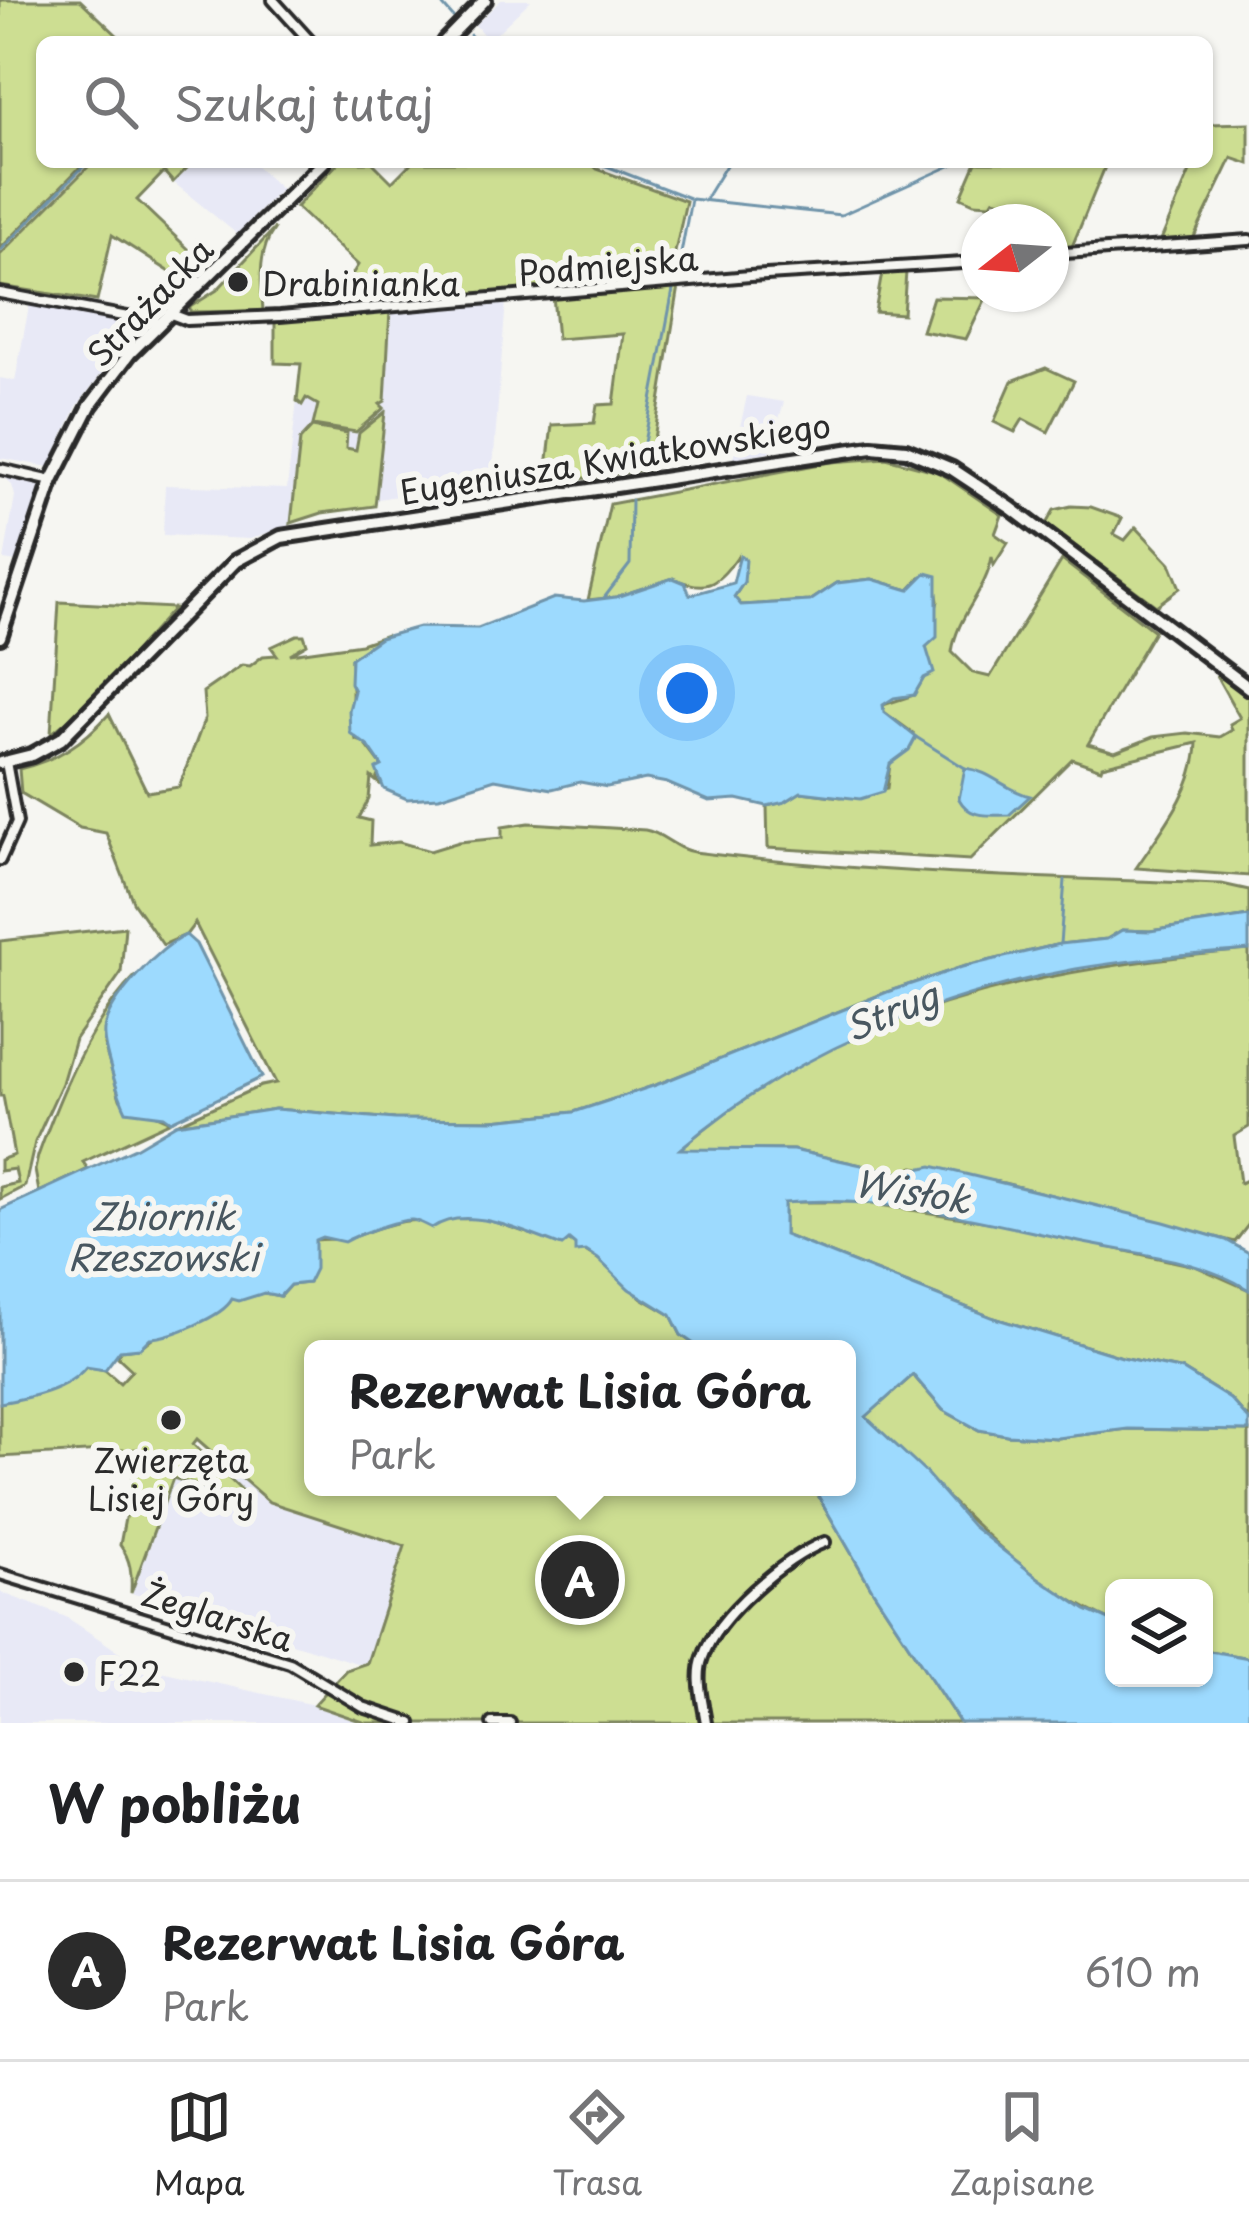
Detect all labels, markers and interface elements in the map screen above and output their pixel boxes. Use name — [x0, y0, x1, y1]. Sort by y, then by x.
search box — [36, 36, 1213, 168]
text: Szukaj tutaj — [174, 68, 434, 136]
icon: search — [78, 69, 144, 135]
north arrow — [961, 204, 1069, 312]
street label: Strażacka — [74, 225, 224, 377]
street label: Podmiejska — [516, 231, 700, 297]
place label: Drabinianka — [262, 257, 460, 307]
marker: Drabinianka — [225, 269, 251, 295]
street label: Eugeniusza Kwiatkowskiego — [396, 398, 834, 516]
your location — [657, 663, 717, 723]
water label: Strug — [836, 966, 948, 1053]
water label: Wisłok — [851, 1154, 975, 1226]
water label: Zbiornik Rzeszowski — [68, 1188, 263, 1283]
popup — [304, 1340, 856, 1496]
text: Rezerwat Lisia Góra — [349, 1355, 811, 1423]
marker: Zwierzęta Lisiej Góry — [158, 1407, 184, 1433]
text: Park — [349, 1423, 436, 1482]
place label: Zwierzęta Lisiej Góry — [88, 1434, 254, 1522]
pin: A — [541, 1535, 619, 1625]
street label: Żeglarska — [136, 1567, 301, 1663]
map controls — [1105, 1579, 1213, 1687]
button: layers — [1105, 1579, 1213, 1687]
place label: F22 — [98, 1647, 161, 1697]
marker: F22 — [61, 1659, 87, 1685]
text: W pobliżu — [48, 1763, 302, 1840]
text: Rezerwat Lisia Góra — [162, 1907, 625, 1975]
text: A — [72, 1941, 102, 2000]
text: 610 m — [1085, 1941, 1201, 2000]
text: Park — [162, 1975, 249, 2034]
tab: Mapa — [154, 2084, 245, 2206]
tab: Trasa — [552, 2084, 642, 2206]
tab: Zapisane — [950, 2084, 1095, 2206]

